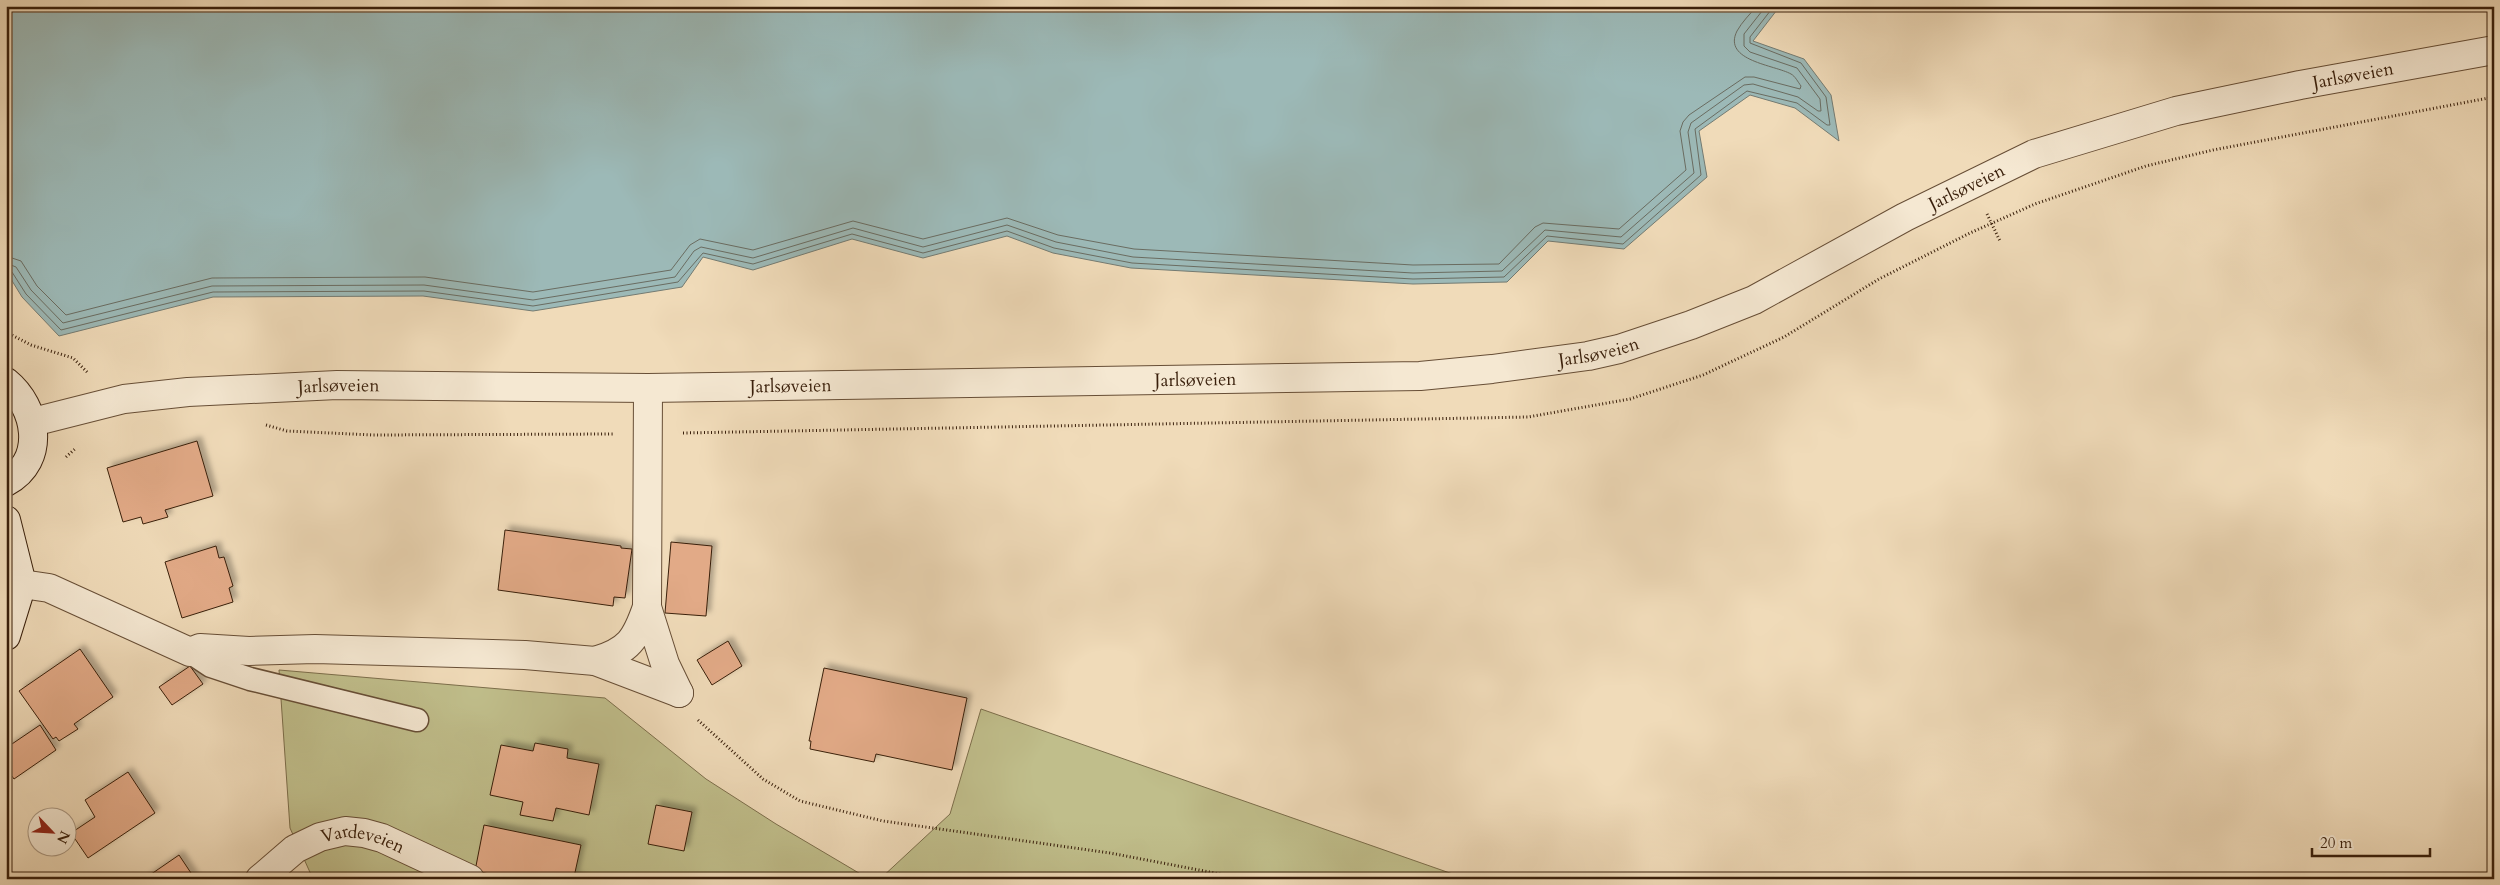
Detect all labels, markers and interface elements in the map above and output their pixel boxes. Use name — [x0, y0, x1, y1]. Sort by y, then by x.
street label: Jarlsøveien — [2307, 56, 2396, 96]
street label: Jarlsøveien — [1922, 157, 2010, 217]
street label: Jarlsøveien — [1554, 330, 1643, 373]
street label: Jarlsøveien — [1151, 366, 1237, 393]
street label: Jarlsøveien — [294, 372, 380, 399]
street label: Jarlsøveien — [746, 373, 833, 399]
north arrow — [28, 808, 78, 858]
street label: Vardeveien — [318, 818, 410, 860]
scale bar — [2312, 825, 2430, 857]
text: N — [52, 828, 75, 847]
text: 20 m — [2320, 833, 2352, 853]

